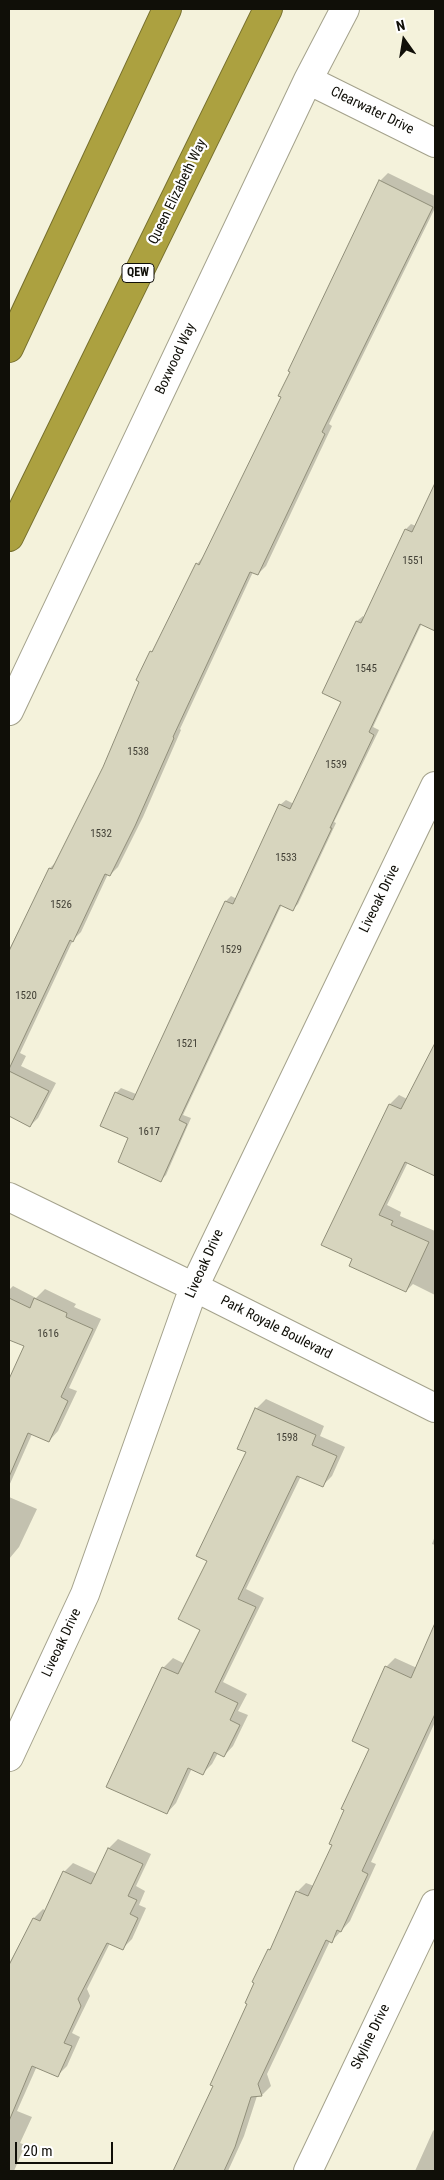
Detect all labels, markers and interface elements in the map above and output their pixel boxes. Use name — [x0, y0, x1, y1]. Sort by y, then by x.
north arrow — [379, 15, 429, 65]
text: N — [395, 17, 407, 34]
street label: Clearwater Drive — [328, 84, 416, 138]
street label: Queen Elizabeth Way — [145, 137, 211, 247]
road number: QEW — [122, 264, 154, 282]
street label: Boxwood Way — [152, 321, 200, 397]
house number: 1551 — [402, 554, 424, 568]
house number: 1545 — [355, 662, 377, 676]
house number: 1538 — [127, 745, 149, 759]
house number: 1539 — [325, 758, 347, 772]
house number: 1532 — [90, 827, 112, 841]
house number: 1533 — [275, 851, 297, 865]
street label: Liveoak Drive — [356, 862, 404, 936]
house number: 1526 — [50, 898, 72, 912]
house number: 1529 — [220, 943, 242, 957]
house number: 1520 — [15, 989, 37, 1003]
house number: 1521 — [176, 1037, 198, 1051]
house number: 1617 — [138, 1125, 160, 1139]
street label: Liveoak Drive — [182, 1227, 228, 1301]
street label: Park Royale Boulevard — [217, 1293, 335, 1363]
house number: 1616 — [37, 1327, 59, 1341]
house number: 1598 — [276, 1431, 298, 1445]
street label: Liveoak Drive — [39, 1606, 85, 1680]
street label: Skyline Drive — [348, 2002, 394, 2072]
scale bar — [18, 2132, 115, 2164]
text: 20 m — [23, 2142, 53, 2160]

